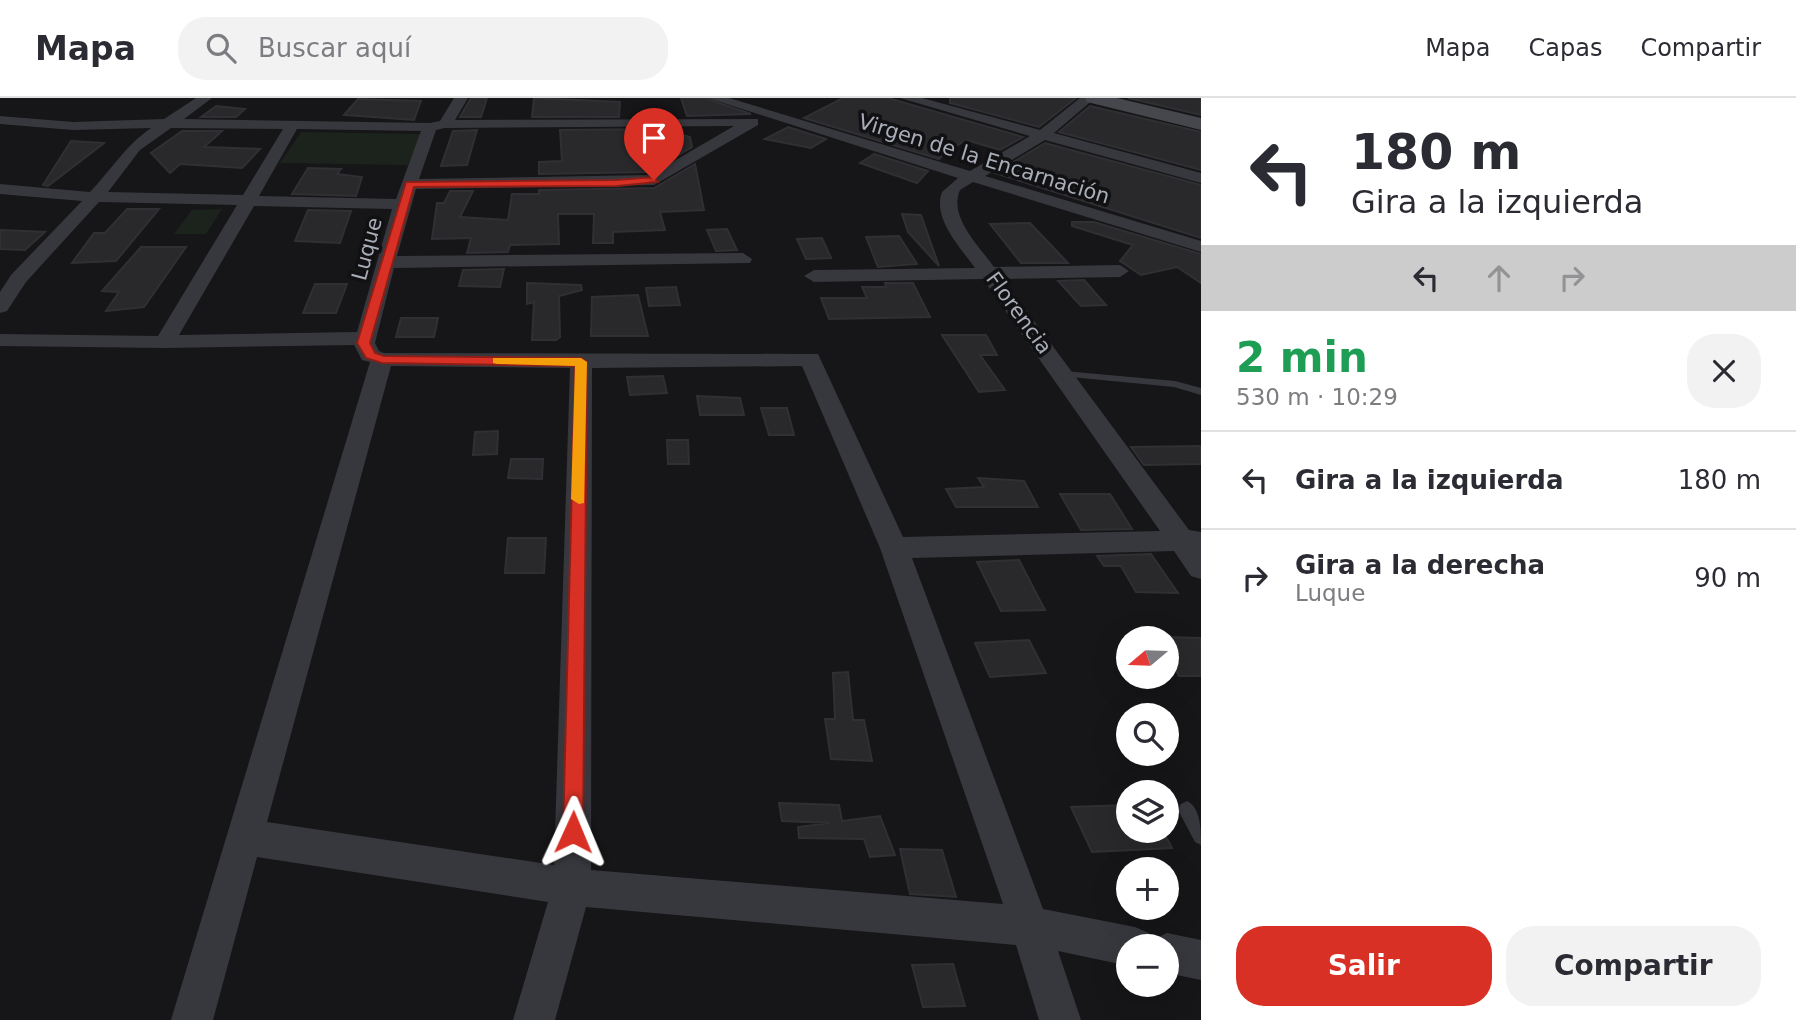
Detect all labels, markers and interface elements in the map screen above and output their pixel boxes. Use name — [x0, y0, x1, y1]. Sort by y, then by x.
search box — [178, 17, 668, 80]
text: Mapa — [35, 29, 136, 68]
icon: search — [202, 29, 240, 67]
text: Buscar aquí — [258, 33, 411, 63]
text: Mapa — [1425, 34, 1491, 62]
text: Capas — [1529, 34, 1602, 62]
text: Compartir — [1640, 34, 1761, 62]
pin — [624, 108, 684, 180]
street label: Virgen de la Encarnación — [855, 109, 1113, 209]
icon: arrive — [635, 119, 673, 157]
text: 180 m — [1351, 124, 1521, 181]
icon: left — [1236, 126, 1327, 217]
text: Gira a la izquierda — [1351, 183, 1643, 221]
street label: Luque — [347, 215, 387, 283]
icon: left — [1407, 259, 1445, 297]
icon: ahead — [1480, 259, 1518, 297]
icon: right — [1553, 259, 1591, 297]
street label: Florencia — [981, 267, 1057, 359]
text: 2 min — [1236, 333, 1368, 382]
button: close — [1687, 334, 1761, 408]
text: 530 m · 10:29 — [1236, 384, 1398, 410]
icon: left — [1236, 461, 1274, 499]
text: Gira a la izquierda — [1295, 465, 1563, 495]
text: 180 m — [1678, 465, 1761, 495]
text: Gira a la derecha — [1295, 550, 1545, 580]
icon: right — [1236, 559, 1274, 597]
text: 90 m — [1694, 563, 1761, 593]
text: Luque — [1295, 580, 1365, 606]
north arrow — [1116, 626, 1180, 690]
map controls — [1116, 626, 1179, 997]
button: search — [1116, 703, 1179, 766]
button: layers — [1116, 780, 1179, 843]
position arrow — [536, 795, 610, 869]
button: + — [1116, 857, 1179, 920]
button: Salir — [1236, 926, 1492, 1006]
button: Compartir — [1506, 926, 1761, 1006]
button: − — [1116, 934, 1179, 997]

